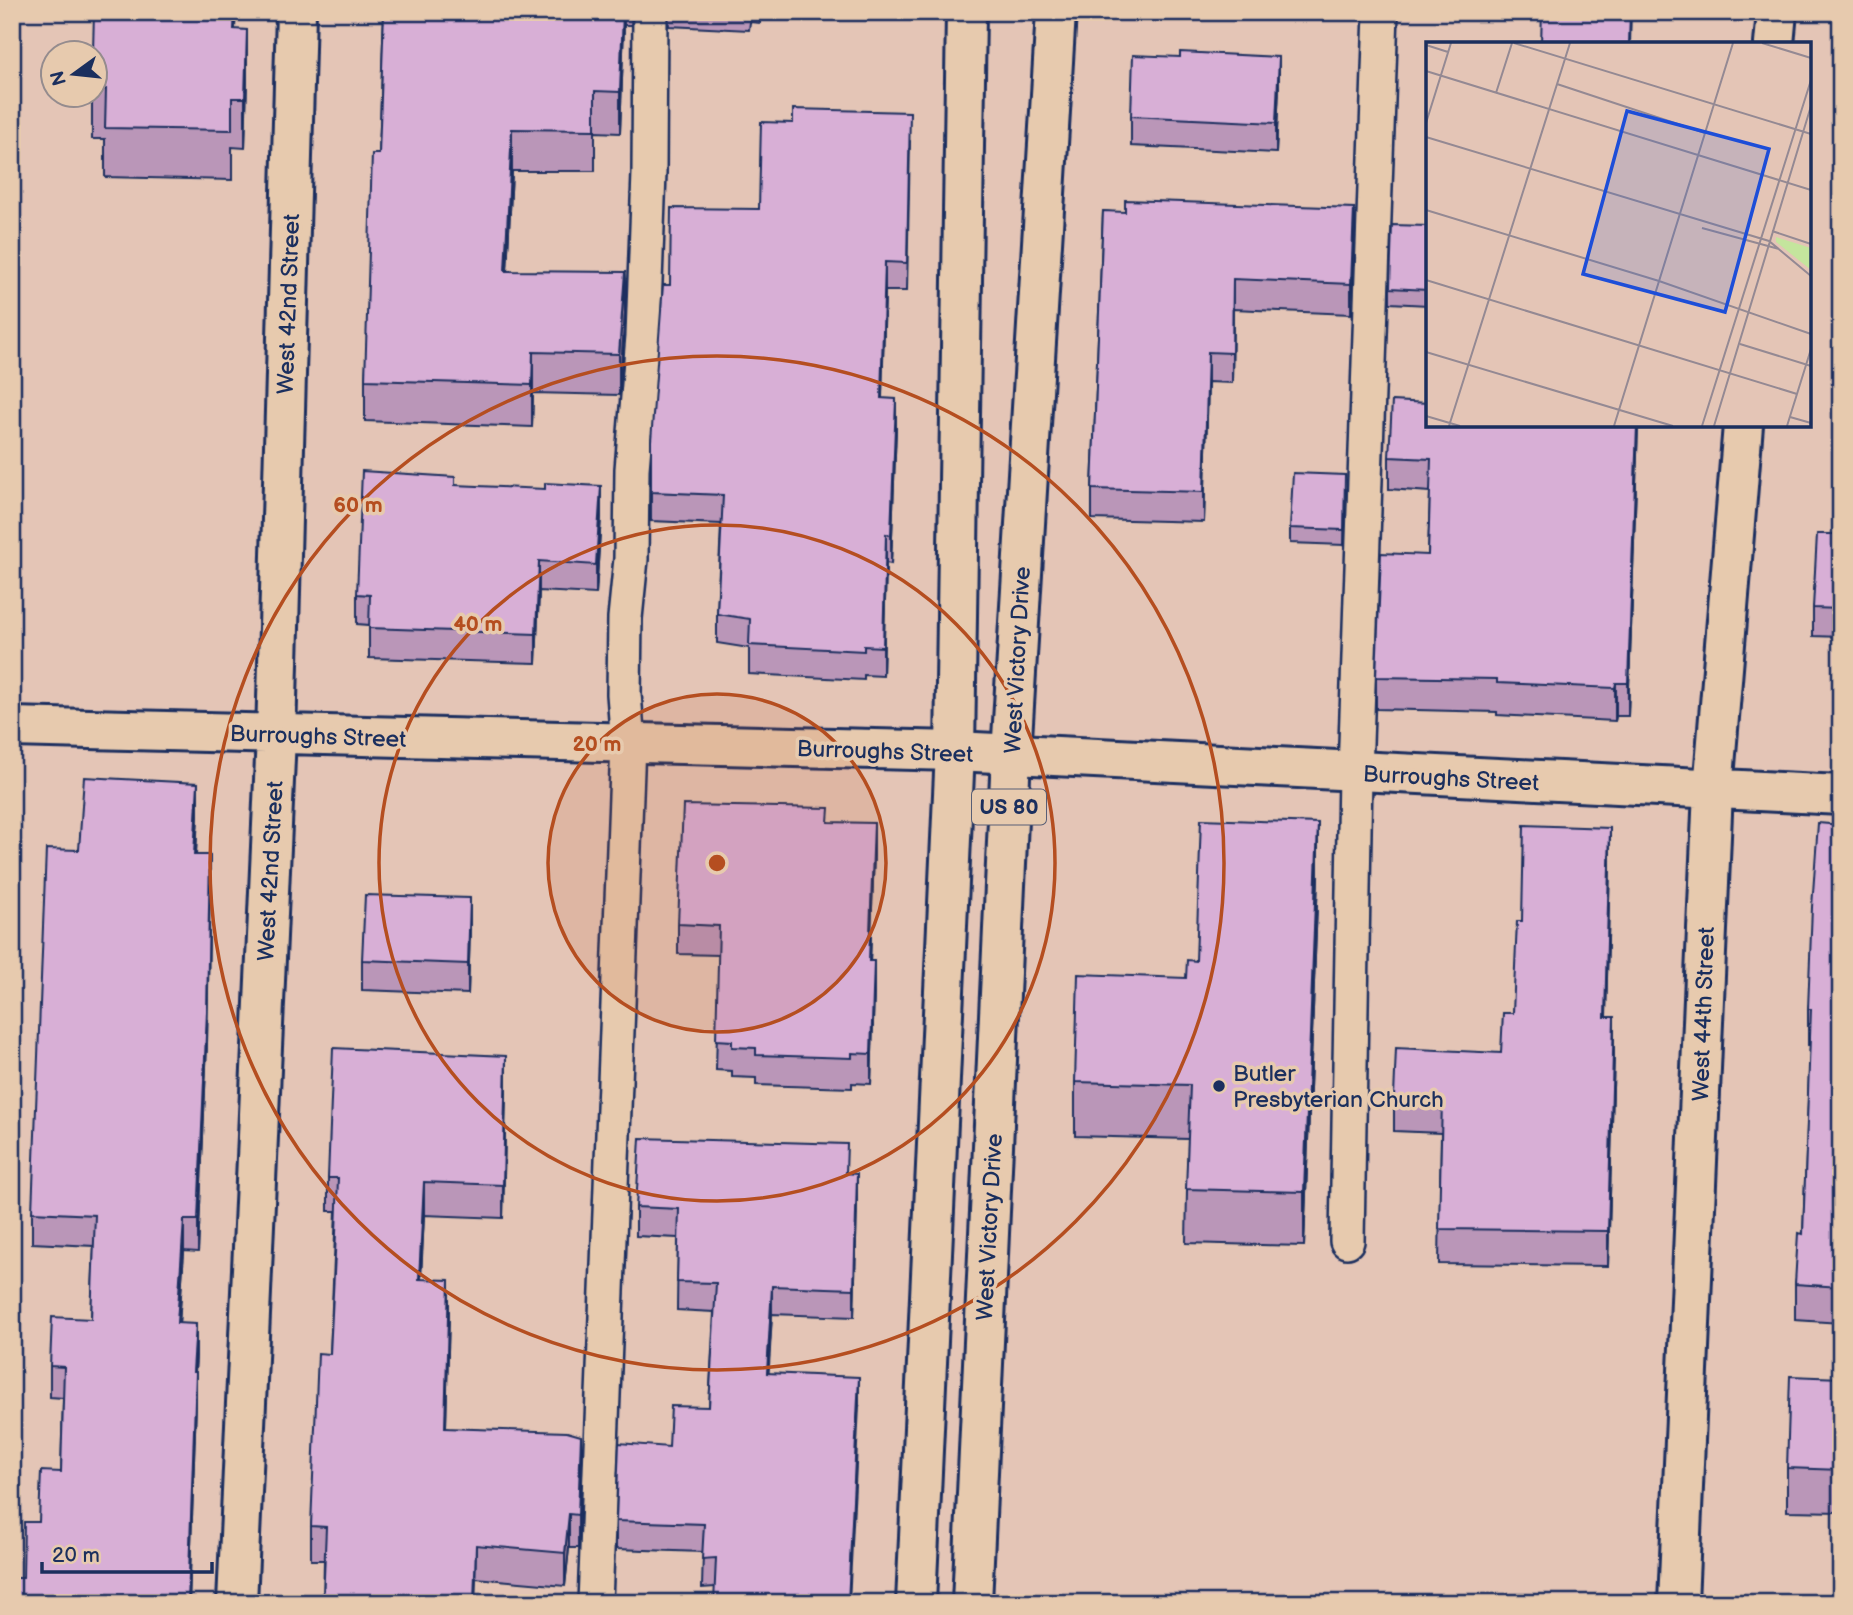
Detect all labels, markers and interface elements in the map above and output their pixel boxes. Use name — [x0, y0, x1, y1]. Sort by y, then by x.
north arrow — [38, 38, 108, 108]
inset map — [1426, 42, 1811, 427]
text: N — [46, 68, 72, 88]
street label: West 42nd Street — [272, 213, 306, 395]
text: 60 m — [333, 493, 383, 518]
street label: West Victory Drive — [999, 566, 1037, 754]
text: 40 m — [453, 612, 503, 637]
street label: Burroughs Street — [229, 720, 407, 754]
text: 20 m — [573, 732, 621, 757]
street label: Burroughs Street — [796, 735, 974, 769]
street label: Burroughs Street — [1362, 760, 1540, 798]
street label: West 42nd Street — [252, 780, 290, 962]
road number: US 80 — [972, 790, 1046, 824]
centre of rings — [705, 851, 729, 875]
street label: West 44th Street — [1687, 926, 1721, 1102]
place label: Butler Presbyterian Church — [1233, 1060, 1444, 1114]
marker: Butler Presbyterian Church — [1211, 1078, 1227, 1094]
street label: West Victory Drive — [971, 1133, 1009, 1321]
scale bar — [42, 1531, 212, 1575]
text: 20 m — [52, 1543, 100, 1568]

